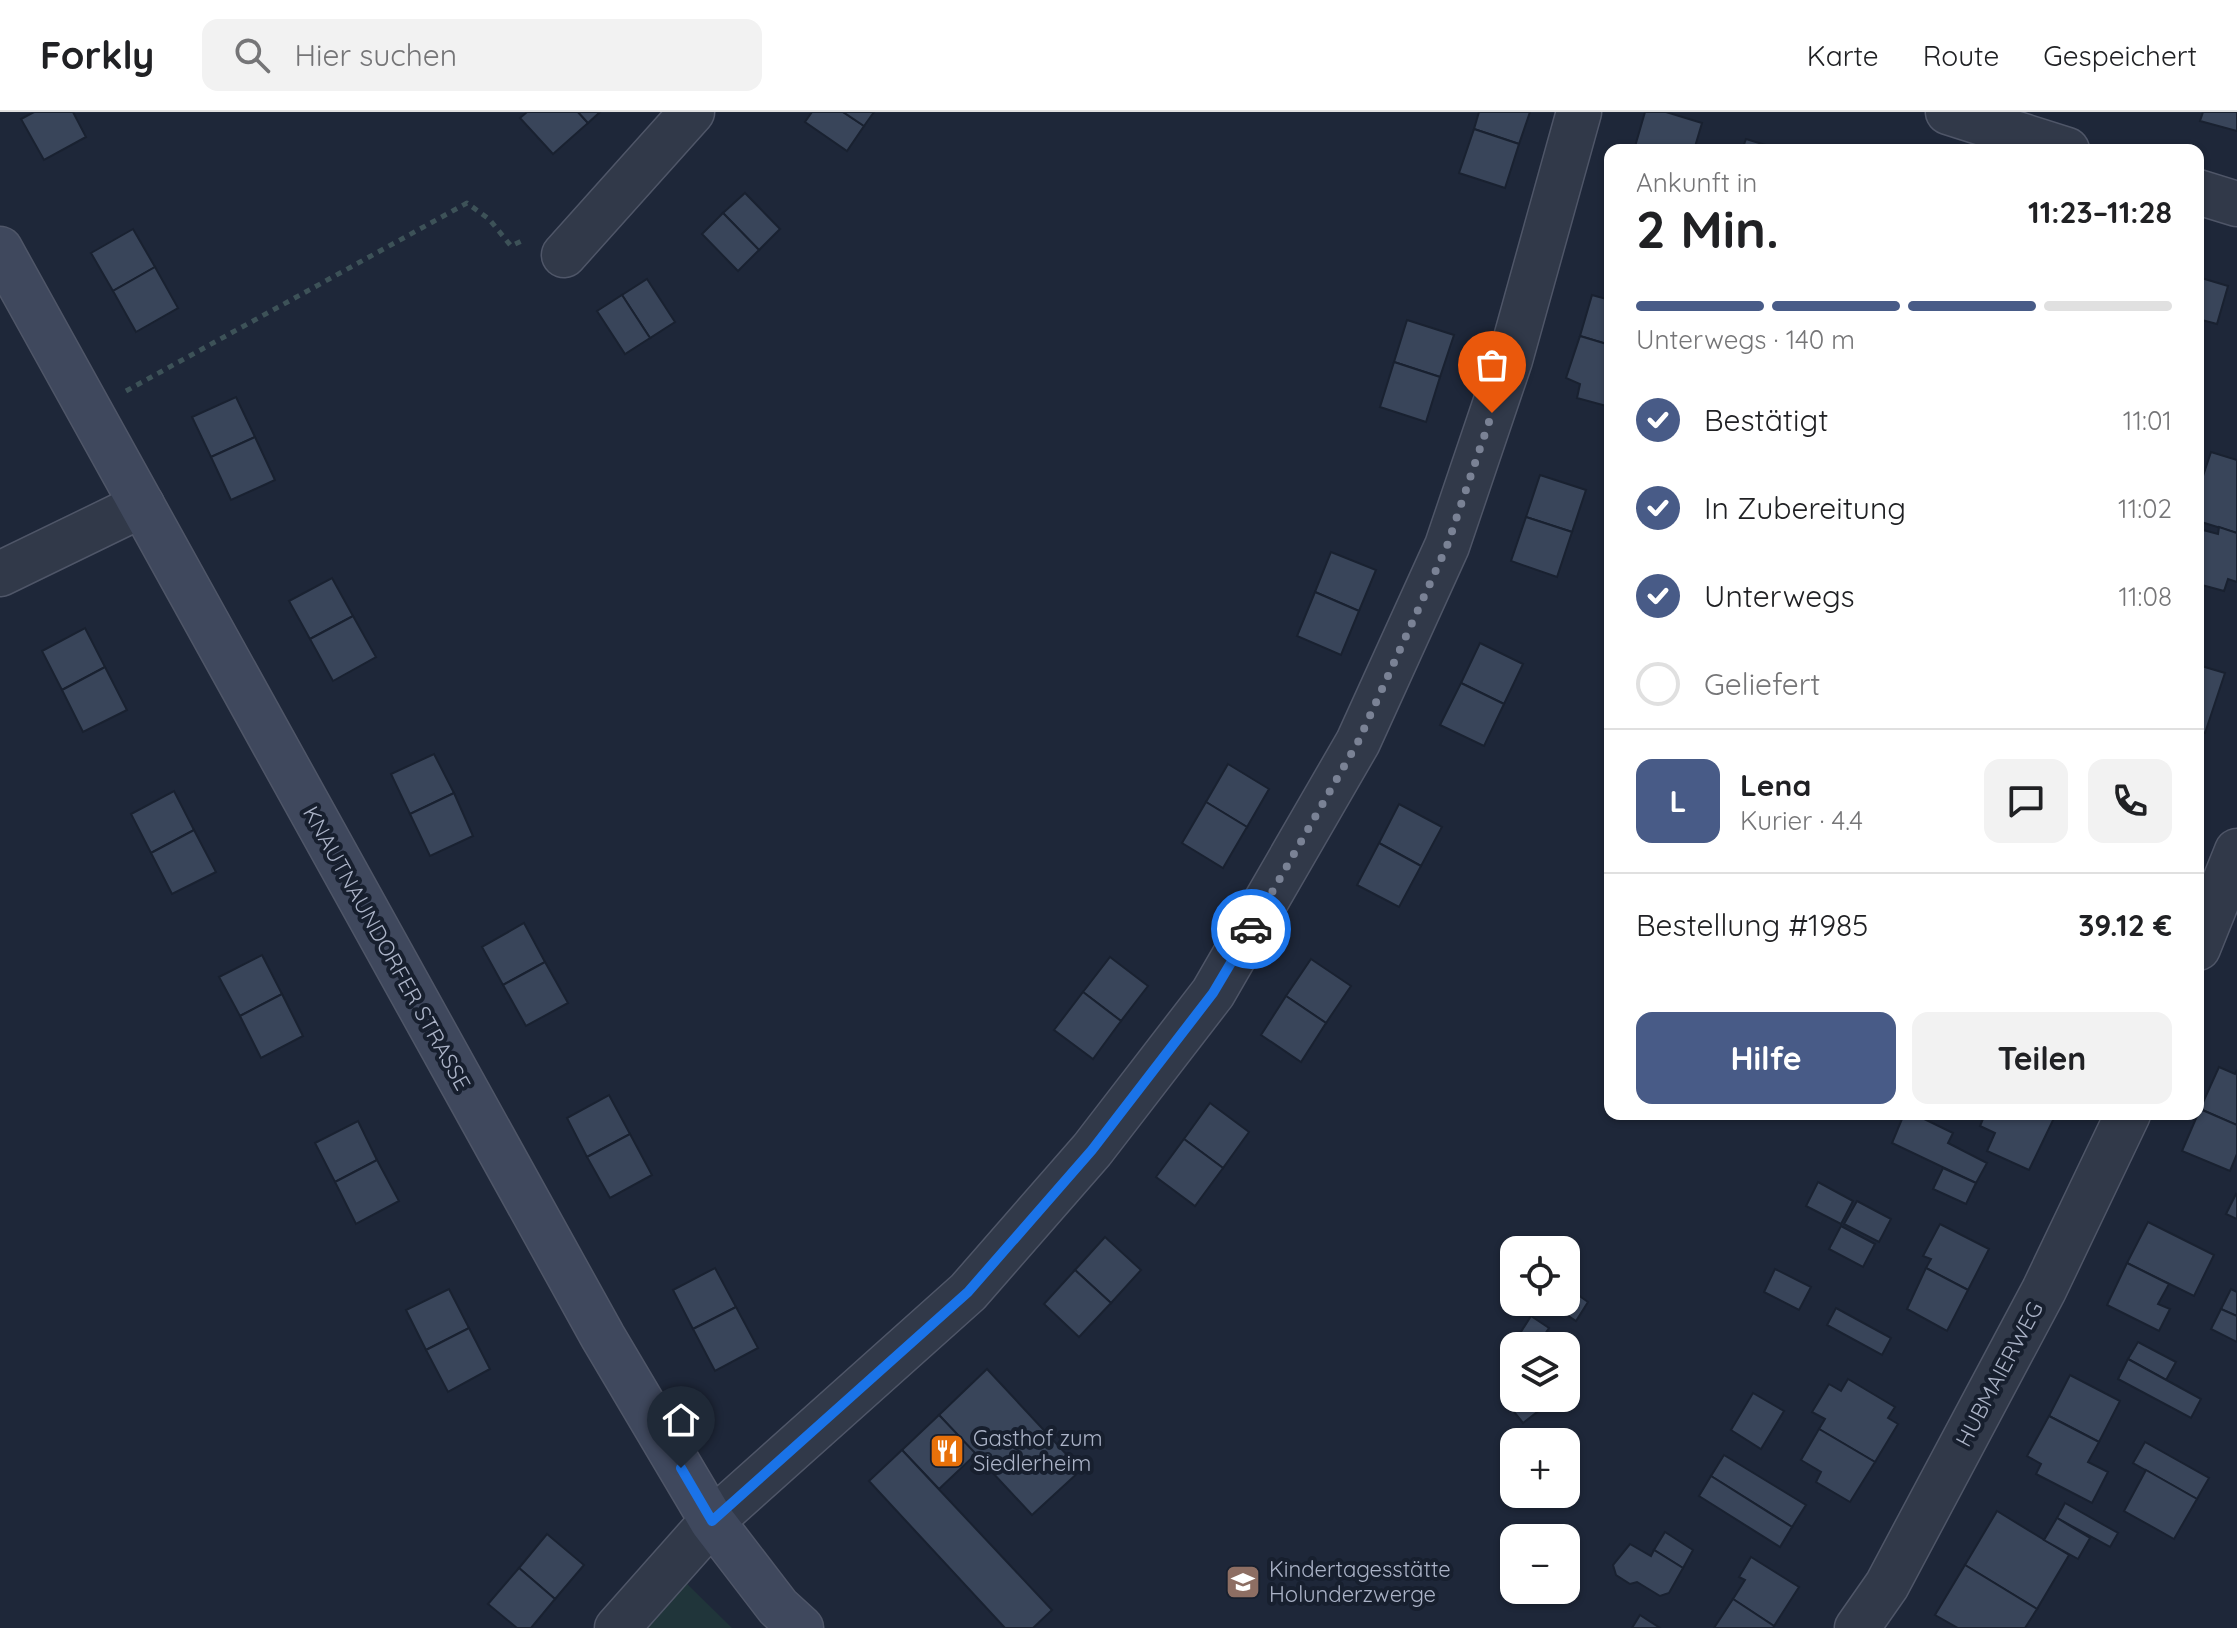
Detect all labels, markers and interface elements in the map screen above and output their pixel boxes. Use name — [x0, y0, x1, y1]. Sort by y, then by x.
search box — [202, 19, 762, 91]
text: Forkly — [40, 31, 154, 79]
icon: search — [230, 33, 274, 77]
text: Hier suchen — [294, 36, 457, 74]
text: Karte — [1807, 38, 1879, 73]
text: Route — [1923, 38, 1999, 73]
text: Gespeichert — [2043, 38, 2197, 73]
text: Ankunft in — [1636, 166, 1757, 199]
text: 11:23–11:28 — [2028, 193, 2172, 231]
text: 2 Min. — [1636, 196, 1779, 261]
text: Unterwegs · 140 m — [1636, 323, 1855, 356]
pin — [1458, 331, 1526, 413]
icon: bag — [1470, 343, 1514, 387]
icon: check — [1636, 398, 1680, 442]
text: Bestätigt — [1704, 401, 1828, 439]
text: 11:01 — [2123, 404, 2172, 437]
icon: check — [1636, 486, 1680, 530]
text: In Zubereitung — [1704, 489, 1906, 527]
text: 11:02 — [2118, 492, 2172, 525]
icon: check — [1636, 574, 1680, 618]
text: Unterwegs — [1704, 577, 1855, 615]
text: 11:08 — [2118, 580, 2172, 613]
text: Geliefert — [1704, 665, 1820, 703]
button: chat — [1984, 759, 2068, 843]
button: phone — [2088, 759, 2172, 843]
text: Lena — [1740, 766, 1811, 804]
text: L — [1670, 782, 1686, 820]
street label: KNAUTNAUNDORFER STRASSE — [297, 801, 477, 1095]
text: Kurier · 4.4 — [1740, 804, 1863, 837]
courier — [1211, 889, 1291, 969]
text: Bestellung #1985 — [1636, 906, 1868, 944]
text: 39.12 € — [2078, 906, 2172, 944]
icon: car — [1229, 907, 1273, 951]
button: Hilfe — [1636, 1012, 1896, 1104]
button: Teilen — [1912, 1012, 2172, 1104]
map controls — [1500, 1236, 1580, 1604]
button: locate — [1500, 1236, 1580, 1316]
street label: HUBMAIERWEG — [1949, 1297, 2049, 1451]
button: layers — [1500, 1332, 1580, 1412]
pin — [647, 1386, 715, 1468]
icon: home — [659, 1398, 703, 1442]
place label: Gasthof zum Siedlerheim — [973, 1424, 1103, 1477]
button: + — [1500, 1428, 1580, 1508]
restaurant icon: Gasthof zum Siedlerheim — [928, 1432, 966, 1470]
button: − — [1500, 1524, 1580, 1604]
place label: Kindertagesstätte Holunderzwerge — [1269, 1555, 1451, 1608]
school or university icon: Kindertagesstätte Holunderzwerge — [1224, 1563, 1262, 1601]

